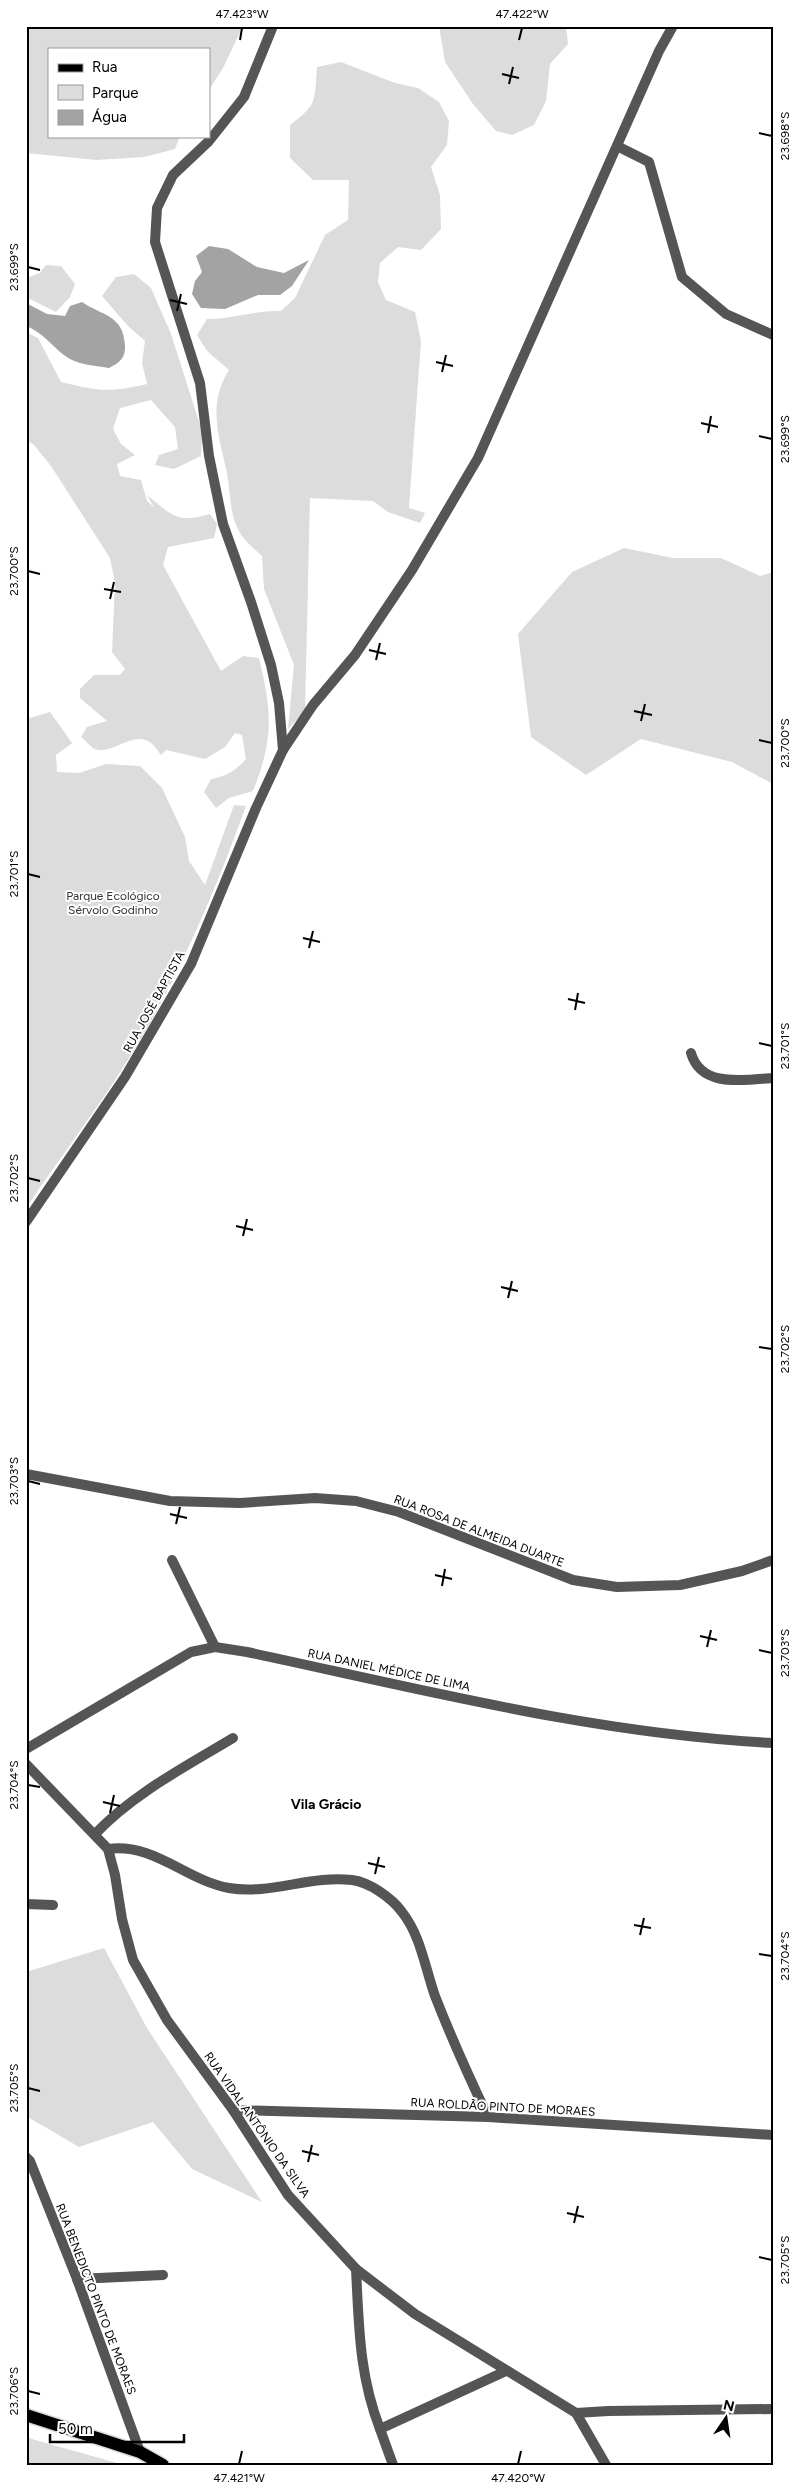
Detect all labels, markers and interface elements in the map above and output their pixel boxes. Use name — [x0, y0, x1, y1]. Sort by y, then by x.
text: 47.423°W — [215, 7, 269, 21]
text: 47.422°W — [495, 7, 549, 21]
legend — [48, 48, 210, 138]
text: Rua — [92, 58, 117, 76]
text: Parque — [92, 84, 139, 102]
text: Água — [92, 108, 127, 126]
text: 23.698°S — [778, 112, 792, 160]
text: 23.699°S — [7, 243, 21, 291]
text: 23.699°S — [778, 415, 792, 463]
text: 23.700°S — [7, 546, 21, 596]
text: 23.700°S — [778, 718, 792, 768]
text: 23.701°S — [7, 851, 21, 897]
park label: Parque Ecológico Sérvolo Godinho — [66, 889, 160, 917]
street label: RUA JOSÉ BAPTISTA — [120, 949, 188, 1055]
text: 23.701°S — [778, 1023, 792, 1069]
text: 23.702°S — [7, 1154, 21, 1202]
text: 23.702°S — [778, 1325, 792, 1373]
text: 23.703°S — [7, 1457, 21, 1505]
street label: RUA ROSA DE ALMEIDA DUARTE — [392, 1492, 566, 1570]
text: 23.703°S — [778, 1629, 792, 1677]
street label: RUA DANIEL MÉDICE DE LIMA — [306, 1646, 472, 1694]
text: 23.704°S — [7, 1760, 21, 1810]
district label: Vila Grácio — [291, 1796, 361, 1813]
text: 23.704°S — [778, 1931, 792, 1981]
street label: RUA VIDAL ANTÔNIO DA SILVA — [201, 2050, 313, 2200]
text: 23.705°S — [7, 2064, 21, 2112]
street label: RUA ROLDÃO PINTO DE MORAES — [410, 2095, 596, 2119]
street label: RUA BENEDICTO PINTO DE MORAES — [53, 2202, 139, 2396]
text: 23.705°S — [778, 2236, 792, 2284]
text: 23.706°S — [7, 2367, 21, 2415]
north arrow — [702, 2394, 752, 2444]
text: N — [722, 2396, 736, 2415]
scale bar — [50, 2411, 184, 2443]
text: 50 m — [58, 2420, 93, 2438]
text: 47.421°W — [213, 2471, 265, 2485]
text: 47.420°W — [491, 2471, 546, 2485]

